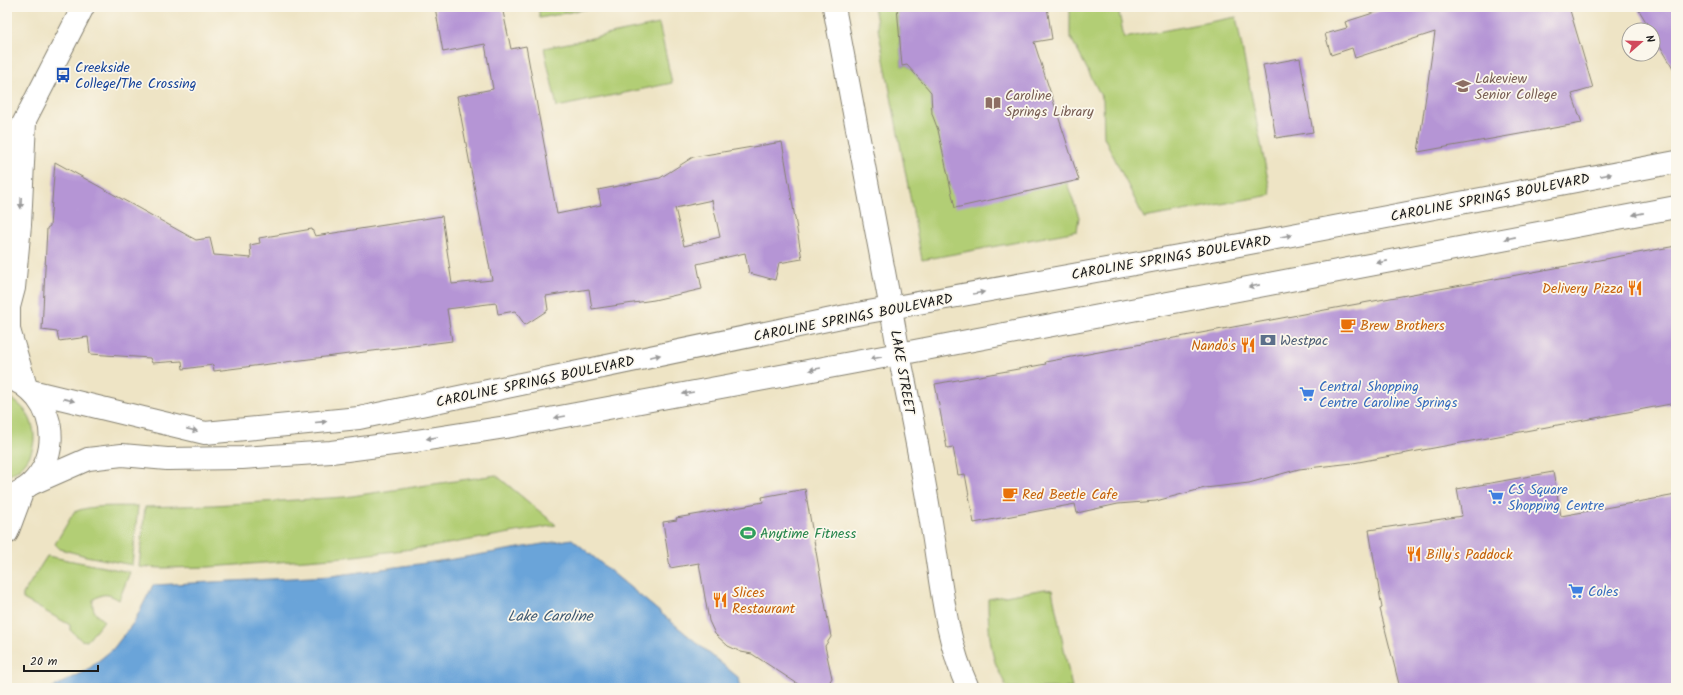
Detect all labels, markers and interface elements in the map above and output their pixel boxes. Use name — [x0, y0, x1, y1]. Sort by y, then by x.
north arrow — [1621, 22, 1661, 62]
text: N — [1640, 33, 1659, 45]
place label: Creekside College/The Crossing — [75, 57, 196, 95]
bus stop icon: Creekside College/The Crossing — [54, 66, 72, 84]
place label: Lakeview Senior College — [1475, 68, 1558, 106]
school or university icon: Lakeview Senior College — [1454, 77, 1472, 95]
place label: Caroline Springs Library — [1005, 85, 1094, 123]
library icon: Caroline Springs Library — [984, 94, 1002, 112]
street label: CAROLINE SPRINGS BOULEVARD — [1389, 168, 1592, 228]
one-way arrow — [1600, 172, 1612, 178]
one-way arrow — [17, 197, 24, 209]
one-way arrow — [1632, 211, 1644, 217]
street label: CAROLINE SPRINGS BOULEVARD — [1070, 230, 1273, 286]
one-way arrow — [1280, 232, 1292, 238]
one-way arrow — [1504, 236, 1516, 242]
one-way arrow — [1376, 260, 1388, 266]
place label: Delivery Pizza — [1542, 278, 1623, 300]
restaurant icon: Delivery Pizza — [1626, 279, 1644, 297]
one-way arrow — [1248, 284, 1261, 290]
street label: CAROLINE SPRINGS BOULEVARD — [752, 288, 955, 348]
one-way arrow — [973, 289, 985, 295]
place label: Brew Brothers — [1360, 315, 1445, 337]
cafe icon: Brew Brothers — [1339, 316, 1357, 334]
street label: LAKE STREET — [884, 328, 921, 418]
place label: Westpac — [1280, 330, 1328, 352]
bank icon: Westpac — [1259, 331, 1277, 349]
place label: Nando's — [1191, 335, 1236, 357]
restaurant icon: Nando's — [1239, 336, 1257, 354]
street label: CAROLINE SPRINGS BOULEVARD — [434, 350, 637, 414]
one-way arrow — [649, 353, 661, 359]
one-way arrow — [870, 356, 882, 362]
one-way arrow — [809, 367, 822, 373]
place label: Central Shopping Centre Caroline Springs — [1319, 376, 1457, 414]
supermarket icon: Central Shopping Centre Caroline Springs — [1298, 385, 1316, 403]
one-way arrow — [682, 390, 694, 396]
one-way arrow — [63, 398, 75, 404]
one-way arrow — [554, 414, 566, 420]
one-way arrow — [315, 418, 328, 425]
one-way arrow — [186, 427, 199, 433]
one-way arrow — [426, 436, 438, 442]
place label: CS Square Shopping Centre — [1508, 479, 1605, 517]
place label: Red Beetle Cafe — [1022, 484, 1119, 506]
cafe icon: Red Beetle Cafe — [1001, 485, 1019, 503]
supermarket icon: CS Square Shopping Centre — [1487, 488, 1505, 506]
place label: Anytime Fitness — [760, 523, 856, 545]
sports icon: Anytime Fitness — [739, 524, 757, 542]
place label: Billy's Paddock — [1426, 544, 1513, 566]
restaurant icon: Billy's Paddock — [1405, 545, 1423, 563]
place label: Coles — [1588, 581, 1618, 603]
place label: Slices Restaurant — [732, 582, 796, 620]
supermarket icon: Coles — [1567, 582, 1585, 600]
restaurant icon: Slices Restaurant — [711, 591, 729, 609]
water label: Lake Caroline — [508, 605, 594, 629]
scale bar — [24, 647, 98, 673]
text: 20 m — [30, 652, 58, 671]

